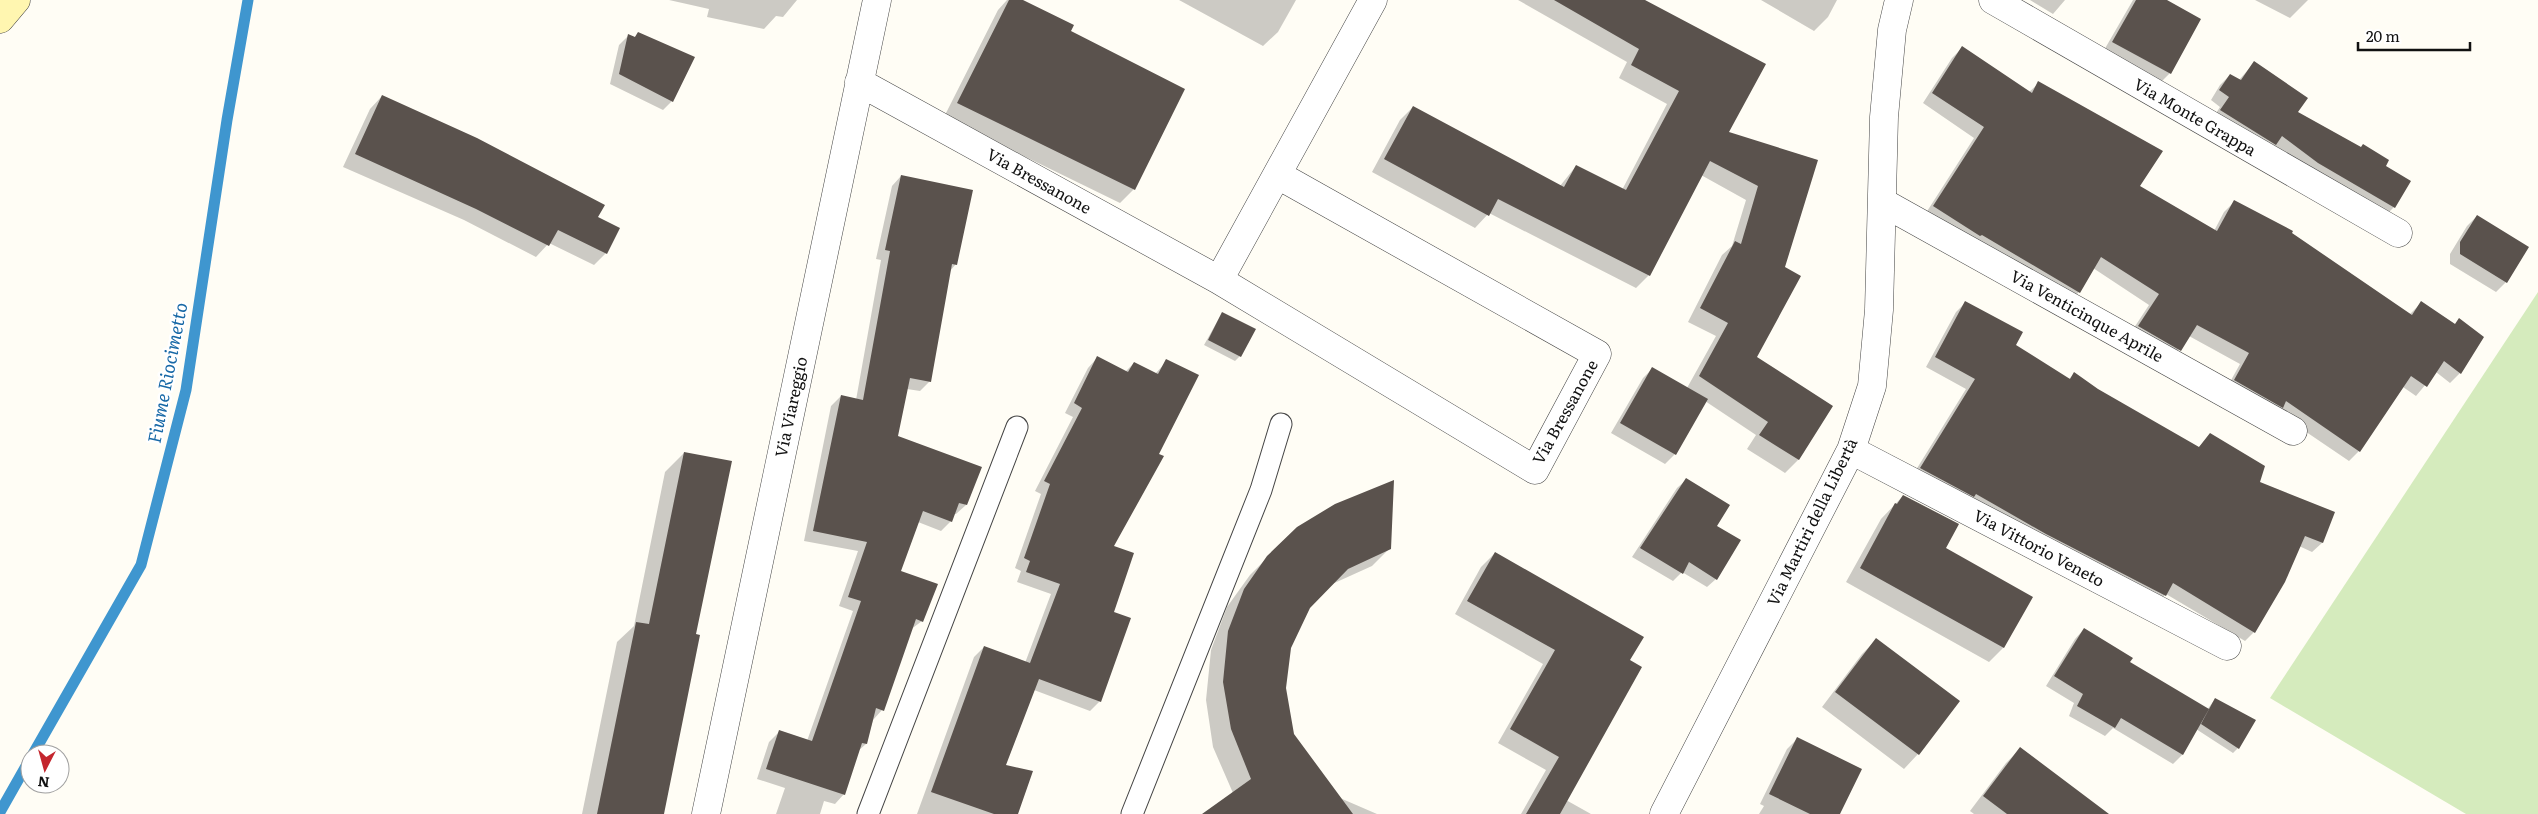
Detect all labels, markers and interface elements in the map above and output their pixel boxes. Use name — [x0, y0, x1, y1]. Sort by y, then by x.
scale bar — [2358, 20, 2470, 52]
text: 20 m — [2366, 24, 2400, 47]
street label: Via Monte Grappa — [2130, 71, 2262, 161]
street label: Via Bressanone — [983, 141, 1096, 219]
street label: Via Venticinque Aprile — [2007, 263, 2168, 367]
water label: Fiume Riocimetto — [140, 300, 193, 445]
street label: Via Viareggio — [768, 354, 812, 459]
street label: Via Bressanone — [1525, 355, 1603, 468]
street label: Via Martiri della Libertà — [1760, 433, 1862, 610]
street label: Via Vittorio Veneto — [1970, 502, 2109, 592]
north arrow — [20, 744, 70, 794]
text: N — [36, 772, 50, 793]

